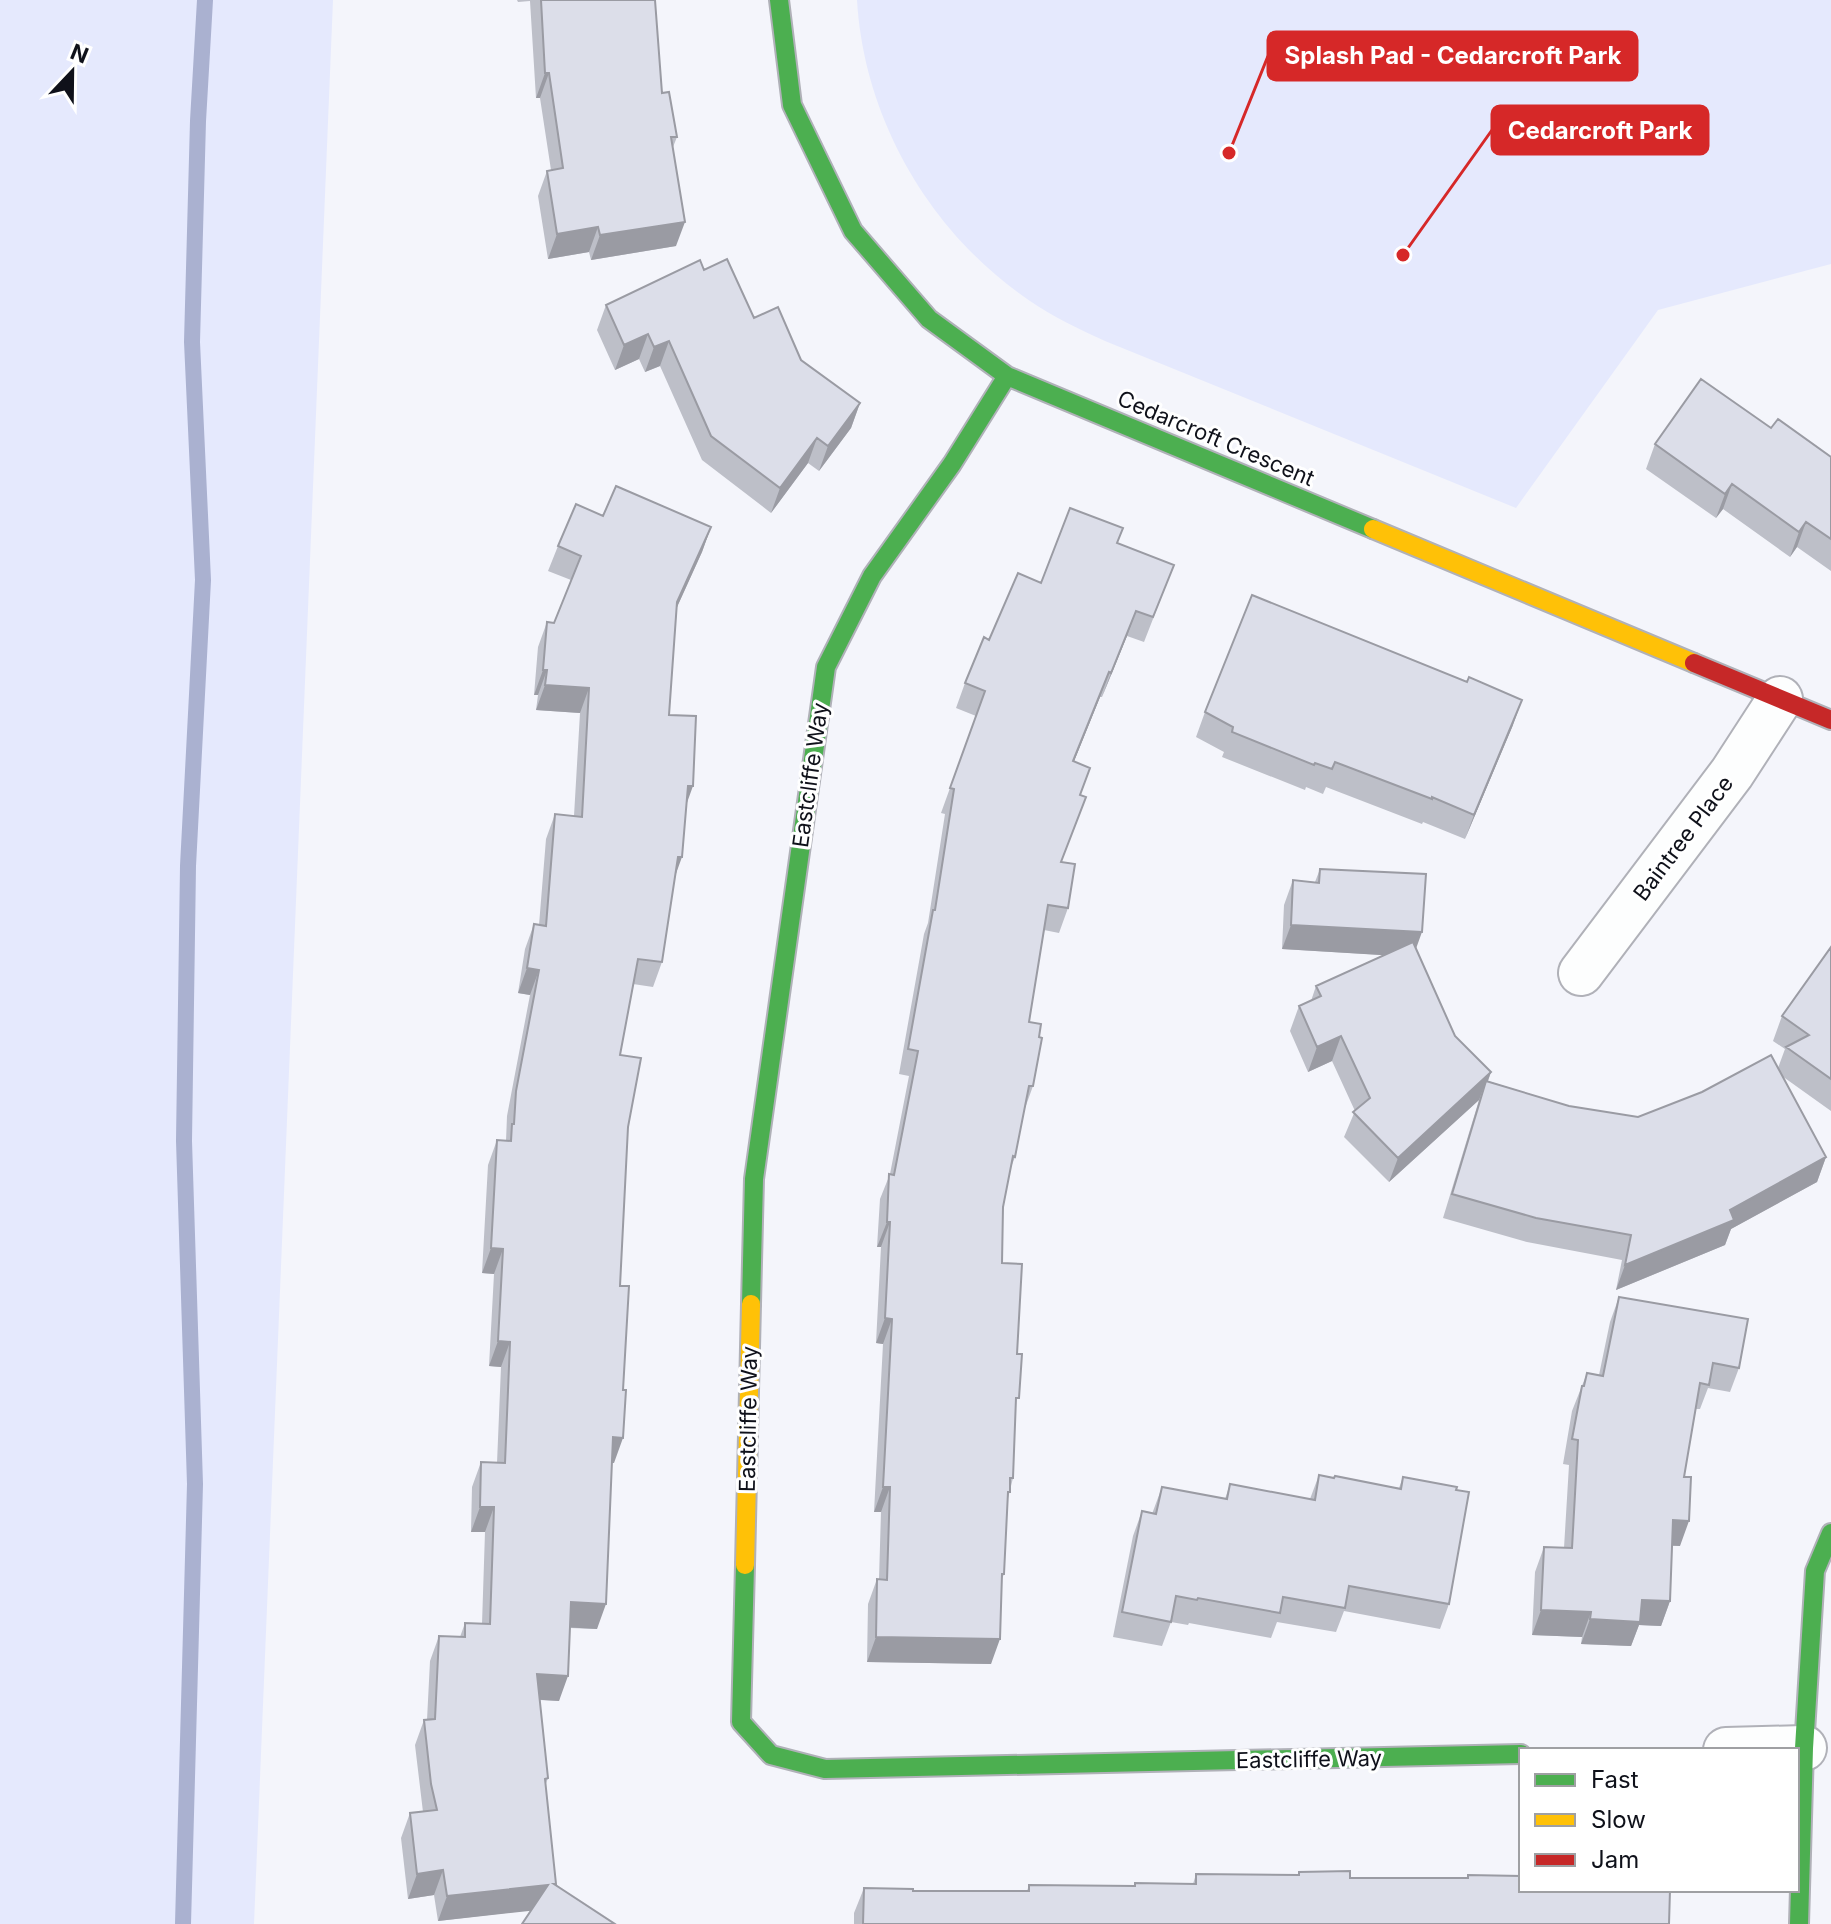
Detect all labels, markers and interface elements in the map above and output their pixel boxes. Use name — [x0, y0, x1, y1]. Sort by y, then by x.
north arrow — [32, 32, 112, 112]
callout: Splash Pad - Cedarcroft Park — [1268, 32, 1637, 80]
text: N — [67, 38, 92, 69]
text: Splash Pad - Cedarcroft Park — [1285, 41, 1622, 70]
callout: Cedarcroft Park — [1492, 106, 1708, 154]
text: Cedarcroft Park — [1508, 116, 1692, 145]
street label: Cedarcroft Crescent — [1114, 385, 1318, 491]
street label: Eastcliffe Way — [787, 701, 833, 849]
street label: Baintree Place — [1628, 771, 1738, 905]
street label: Eastcliffe Way — [734, 1346, 762, 1492]
street label: Eastcliffe Way — [1236, 1745, 1382, 1773]
legend — [1519, 1748, 1799, 1892]
text: Fast — [1591, 1765, 1639, 1794]
text: Slow — [1591, 1805, 1646, 1834]
text: Jam — [1591, 1845, 1639, 1874]

